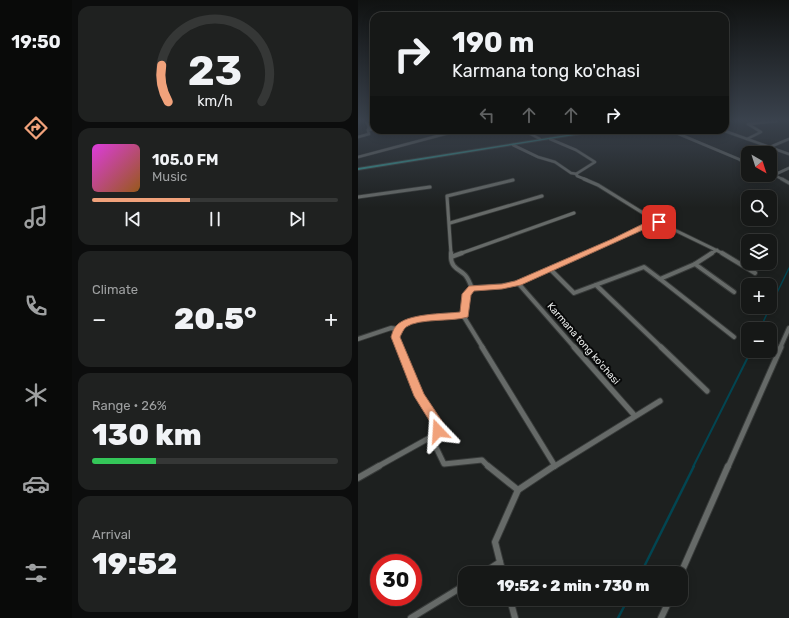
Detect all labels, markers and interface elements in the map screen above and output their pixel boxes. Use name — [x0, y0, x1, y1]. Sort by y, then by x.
text: 190 m — [452, 26, 535, 59]
icon: right — [386, 28, 438, 80]
text: 19:50 — [11, 31, 61, 53]
text: 23 — [188, 46, 242, 95]
text: Karmana tong ko'chasi — [452, 60, 640, 82]
text: km/h — [197, 93, 233, 110]
icon: left — [476, 104, 498, 126]
icon: ahead — [518, 104, 540, 126]
icon: ahead — [560, 104, 582, 126]
icon: right — [602, 104, 624, 126]
icon: directions — [22, 114, 50, 142]
north arrow — [741, 146, 777, 182]
map controls — [741, 146, 777, 358]
text: 105.0 FM — [152, 151, 219, 169]
text: Music — [152, 169, 187, 184]
button: search — [741, 190, 777, 226]
icon: music — [22, 203, 50, 231]
pin — [642, 205, 676, 239]
icon: previous — [122, 208, 144, 230]
icon: pause — [204, 208, 226, 230]
icon: next — [286, 208, 308, 230]
icon: arrive — [648, 211, 670, 233]
button: layers — [741, 234, 777, 270]
button: + — [741, 278, 777, 314]
text: Climate — [92, 282, 138, 297]
icon: phone — [22, 292, 50, 320]
street label: Karmana tong ko'chasi — [544, 300, 622, 387]
text: 20.5° — [174, 301, 257, 337]
text: − — [92, 306, 106, 333]
text: + — [324, 306, 338, 333]
button: − — [741, 322, 777, 358]
icon: climate — [22, 381, 50, 409]
text: Range · 26% — [92, 398, 167, 413]
position arrow — [417, 410, 459, 452]
text: 130 km — [92, 417, 202, 453]
icon: car — [22, 470, 50, 498]
text: Arrival — [92, 527, 131, 542]
text: 19:52 — [92, 546, 177, 582]
speed limit sign: 30 — [370, 554, 422, 606]
icon: filters — [22, 559, 50, 587]
text: 19:52 · 2 min · 730 m — [497, 577, 649, 595]

